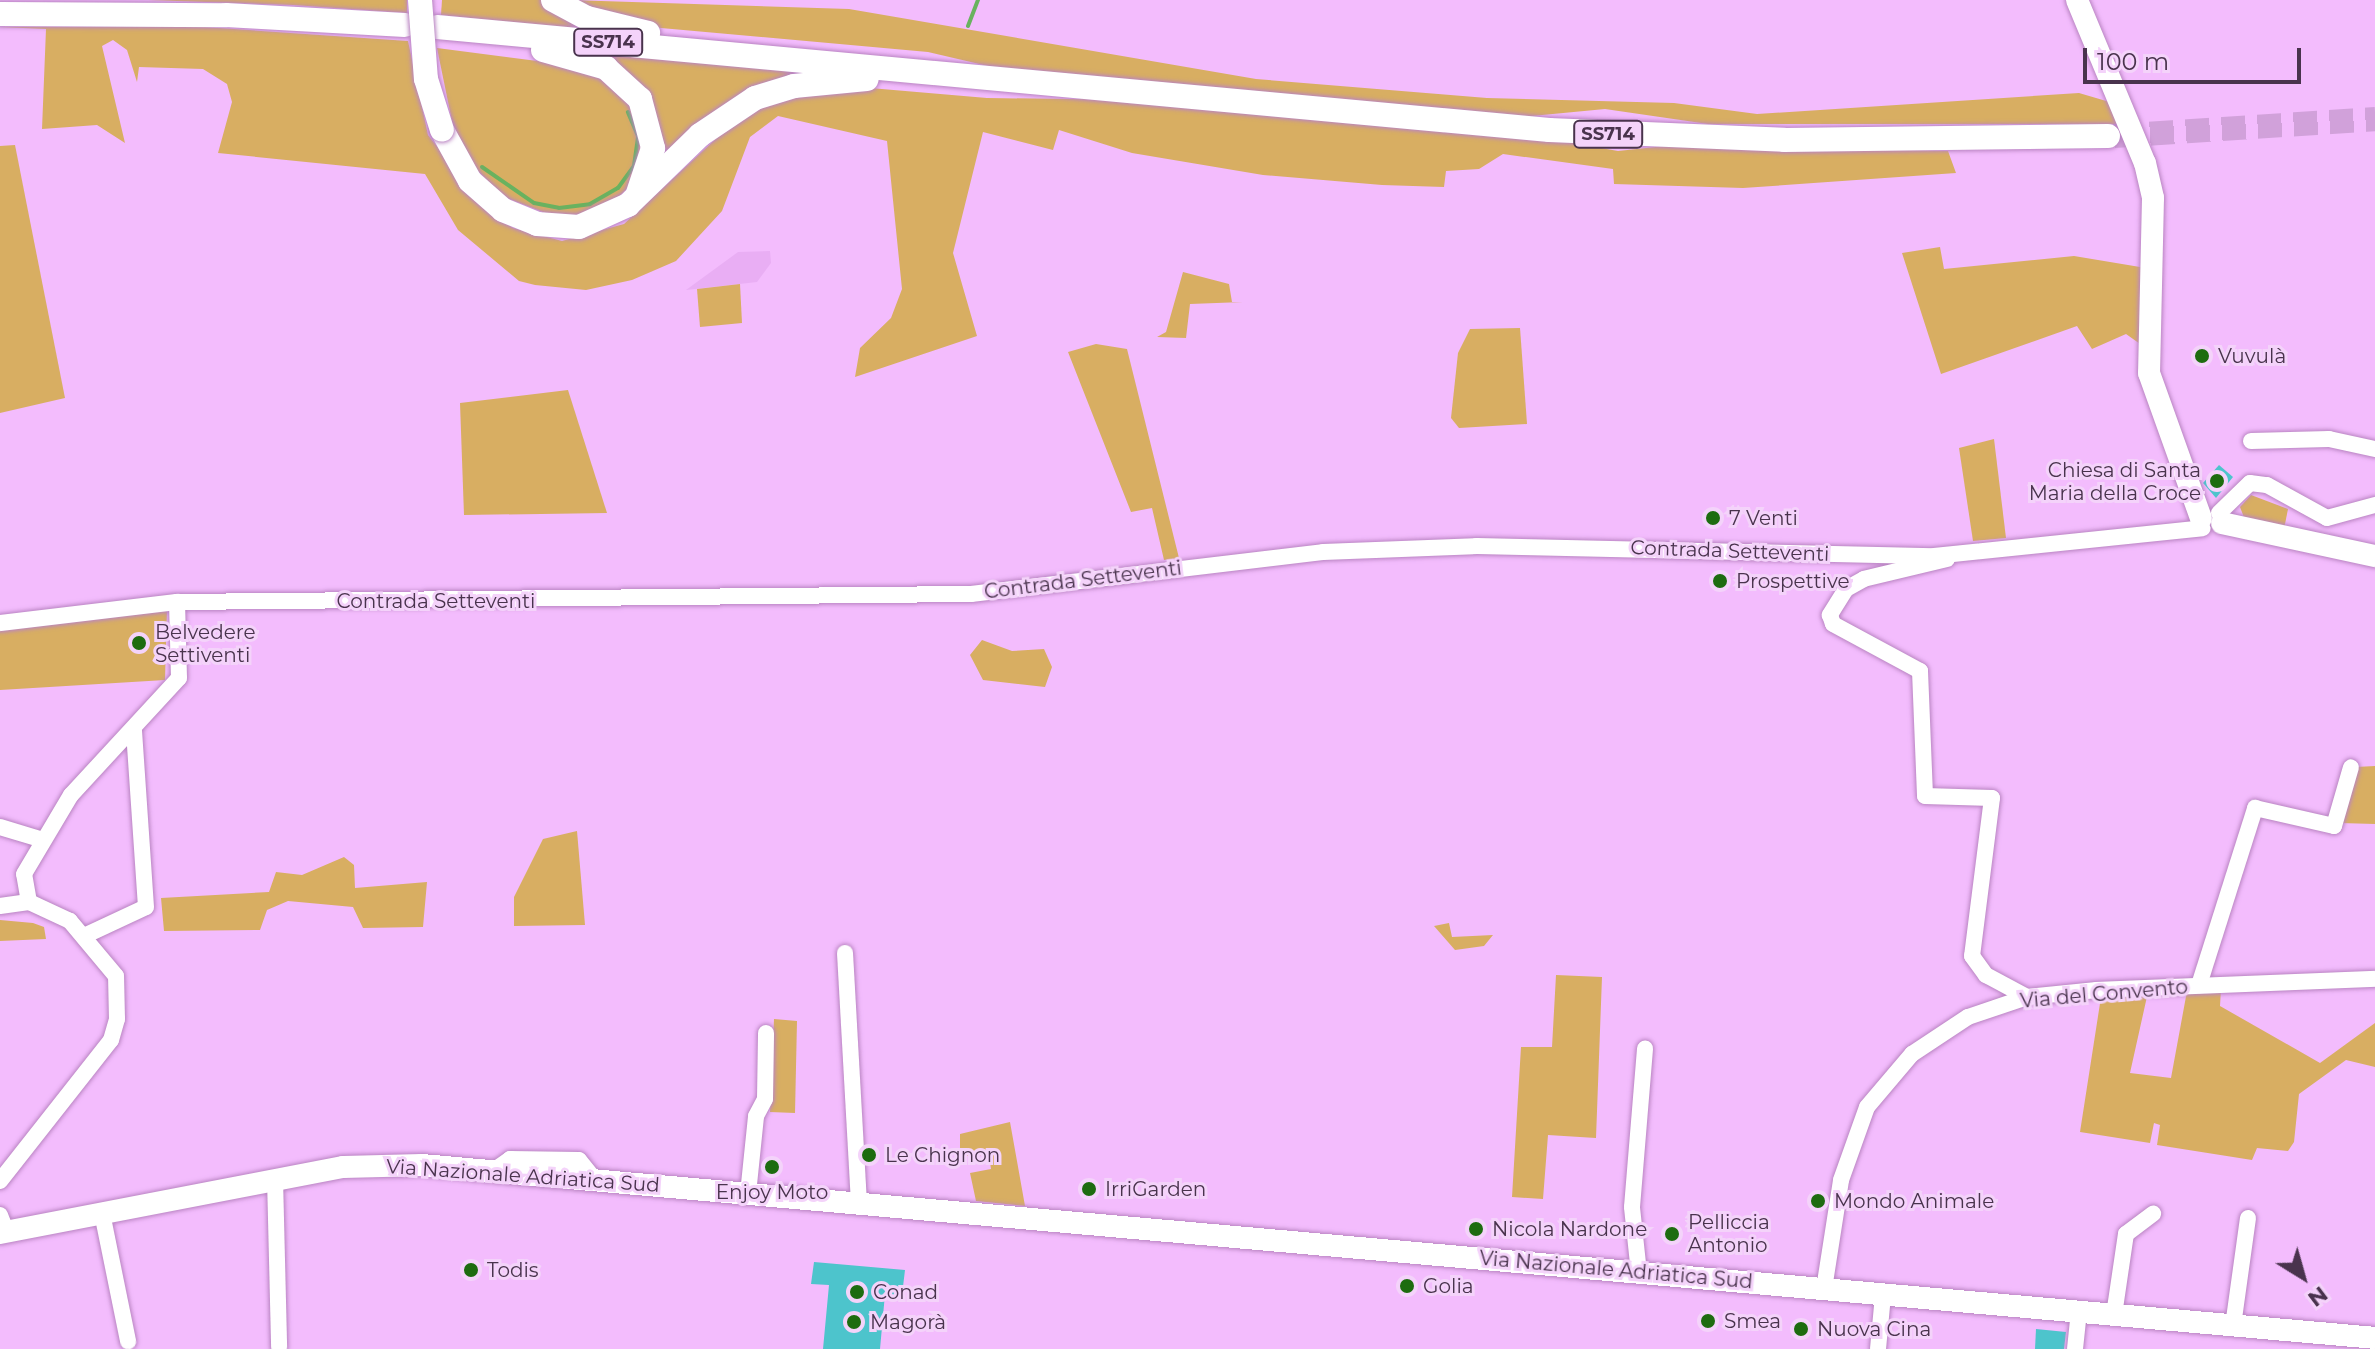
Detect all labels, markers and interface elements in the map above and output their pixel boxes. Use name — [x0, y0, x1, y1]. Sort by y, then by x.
road number: SS714 — [572, 28, 644, 56]
scale bar — [2087, 32, 2305, 82]
text: 100 m — [2097, 47, 2169, 76]
road number: SS714 — [1572, 120, 1644, 148]
place label: Vuvulà — [2218, 344, 2286, 368]
marker: Vuvulà — [2193, 347, 2211, 365]
place label: Chiesa di Santa Maria della Croce — [2029, 458, 2201, 505]
marker: Chiesa di Santa Maria della Croce — [2208, 472, 2226, 490]
place label: 7 Venti — [1729, 506, 1798, 530]
marker: 7 Venti — [1704, 509, 1722, 527]
street label: Contrada Setteventi — [1630, 536, 1830, 566]
street label: Contrada Setteventi — [983, 556, 1183, 604]
place label: Prospettive — [1736, 569, 1850, 593]
marker: Prospettive — [1711, 572, 1729, 590]
street label: Contrada Setteventi — [337, 589, 535, 613]
place label: Belvedere Settiventi — [155, 620, 256, 667]
marker: Belvedere Settiventi — [130, 634, 148, 652]
street label: Via del Convento — [2019, 975, 2189, 1013]
place label: Le Chignon — [885, 1143, 1000, 1167]
marker: Le Chignon — [860, 1146, 878, 1164]
street label: Via Nazionale Adriatica Sud — [385, 1154, 661, 1198]
marker: Enjoy Moto — [763, 1158, 781, 1176]
place label: IrriGarden — [1105, 1177, 1206, 1201]
place label: Enjoy Moto — [716, 1180, 828, 1204]
marker: IrriGarden — [1080, 1180, 1098, 1198]
place label: Mondo Animale — [1834, 1189, 1994, 1213]
marker: Mondo Animale — [1809, 1192, 1827, 1210]
place label: Pelliccia Antonio — [1688, 1210, 1770, 1257]
place label: Nicola Nardone — [1492, 1217, 1647, 1241]
marker: Nicola Nardone — [1467, 1220, 1485, 1238]
marker: Pelliccia Antonio — [1663, 1225, 1681, 1243]
north arrow — [2263, 1237, 2343, 1317]
street label: Via Nazionale Adriatica Sud — [1478, 1246, 1754, 1294]
place label: Todis — [487, 1258, 539, 1282]
marker: Todis — [462, 1261, 480, 1279]
place label: Golia — [1423, 1274, 1474, 1298]
marker: Golia — [1398, 1277, 1416, 1295]
place label: Conad — [873, 1280, 938, 1304]
text: N — [2303, 1280, 2333, 1313]
marker: Conad — [848, 1283, 866, 1301]
place label: Smea — [1724, 1309, 1781, 1333]
place label: Magorà — [870, 1310, 946, 1334]
marker: Smea — [1699, 1312, 1717, 1330]
marker: Magorà — [845, 1313, 863, 1331]
place label: Nuova Cina — [1817, 1317, 1931, 1341]
marker: Nuova Cina — [1792, 1320, 1810, 1338]

